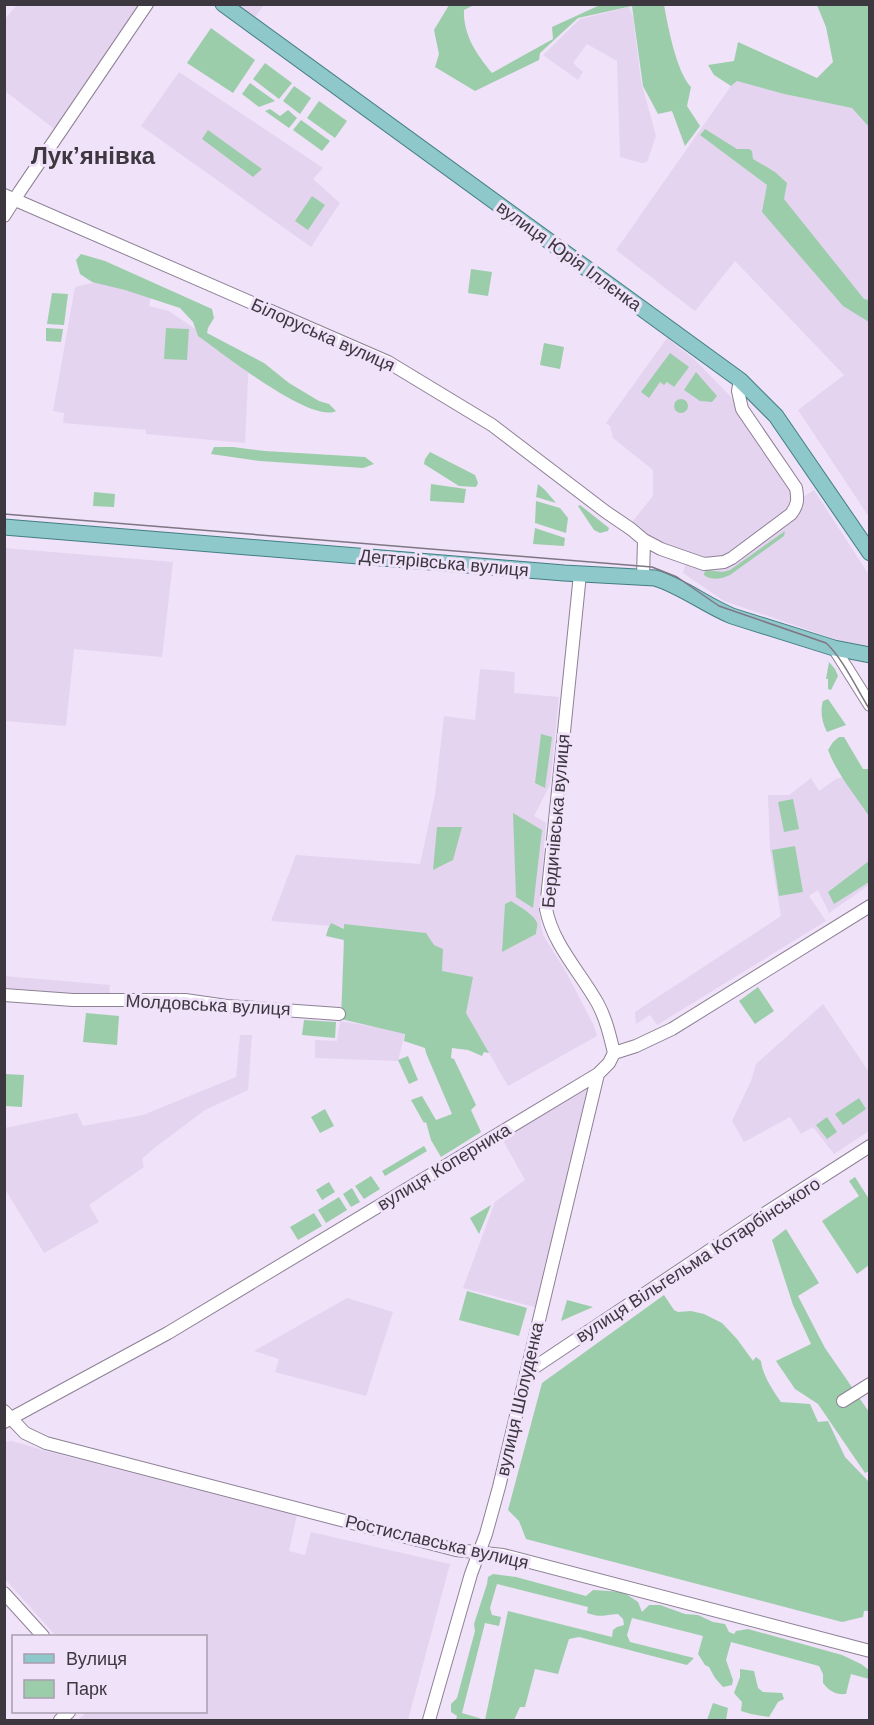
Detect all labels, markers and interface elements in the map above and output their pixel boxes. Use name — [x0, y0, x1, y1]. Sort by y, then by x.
district label: Лукʼянівка — [31, 142, 156, 169]
street label: вулиця Юрія Іллєнка — [493, 197, 646, 316]
street label: Білоруська вулиця — [248, 294, 398, 376]
street label: Дегтярівська вулиця — [358, 546, 530, 580]
street label: Бердичівська вулиця — [538, 733, 574, 909]
street label: Молдовська вулиця — [125, 991, 291, 1019]
street label: вулиця Коперника — [374, 1119, 515, 1215]
street label: вулиця Вільгельма Котарбінського — [572, 1173, 824, 1347]
street label: вулиця Шолуденка — [493, 1319, 548, 1478]
street label: Ростиславська вулиця — [343, 1511, 531, 1573]
legend — [12, 1635, 207, 1713]
text: Вулиця — [66, 1649, 127, 1669]
text: Парк — [66, 1679, 107, 1699]

